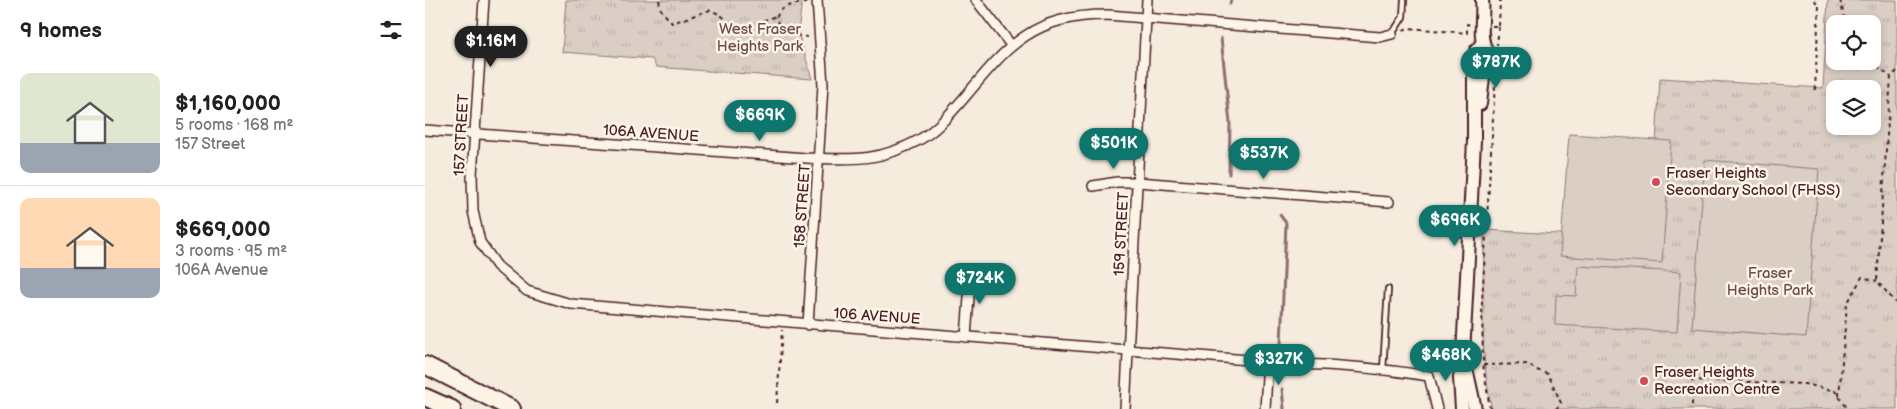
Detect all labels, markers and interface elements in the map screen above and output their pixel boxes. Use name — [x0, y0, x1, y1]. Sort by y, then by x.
map controls — [1826, 15, 1881, 135]
button: locate — [1826, 15, 1881, 70]
icon: filters — [377, 16, 405, 44]
text: 9 homes — [20, 18, 102, 43]
park label: West Fraser Heights Park — [717, 20, 804, 56]
pin: $1.16M — [450, 26, 532, 68]
text: $1.16M — [465, 32, 517, 51]
pin: $787K — [1461, 46, 1531, 89]
text: $787K — [1472, 53, 1520, 72]
button: layers — [1826, 80, 1881, 135]
text: $1,160,000 — [175, 91, 281, 116]
icon: home — [60, 93, 120, 153]
street label: 157 STREET — [450, 94, 473, 176]
pin: $669K — [725, 100, 795, 142]
text: $669K — [735, 106, 785, 125]
text: 5 rooms · 168 m² — [175, 116, 293, 135]
street label: 106A AVENUE — [602, 121, 700, 146]
pin: $501K — [1079, 128, 1149, 170]
text: $501K — [1090, 134, 1138, 153]
text: 157 Street — [175, 135, 245, 154]
pin: $537K — [1229, 138, 1299, 180]
text: $537K — [1240, 144, 1288, 163]
street label: 158 STREET — [790, 163, 815, 249]
place label: Fraser Heights Secondary School (FHSS) — [1666, 164, 1841, 200]
marker: Fraser Heights Secondary School (FHSS) — [1650, 176, 1662, 188]
street label: 159 STREET — [1110, 192, 1133, 277]
pin: $696K — [1420, 204, 1490, 247]
text: $696K — [1430, 211, 1480, 230]
text: $669,000 — [175, 217, 271, 242]
icon: home — [60, 218, 120, 278]
text: 3 rooms · 95 m² — [175, 242, 287, 261]
text: 106A Avenue — [175, 261, 268, 280]
pin: $724K — [945, 262, 1015, 305]
park label: Fraser Heights Park — [1727, 264, 1814, 300]
text: $724K — [956, 269, 1004, 288]
street label: 106 AVENUE — [833, 304, 921, 329]
pin: $468K — [1411, 340, 1481, 382]
pin: $327K — [1244, 344, 1314, 386]
text: $468K — [1421, 346, 1471, 365]
text: $327K — [1255, 350, 1303, 369]
place label: Fraser Heights Recreation Centre — [1654, 363, 1780, 399]
marker: Fraser Heights Recreation Centre — [1638, 375, 1650, 387]

